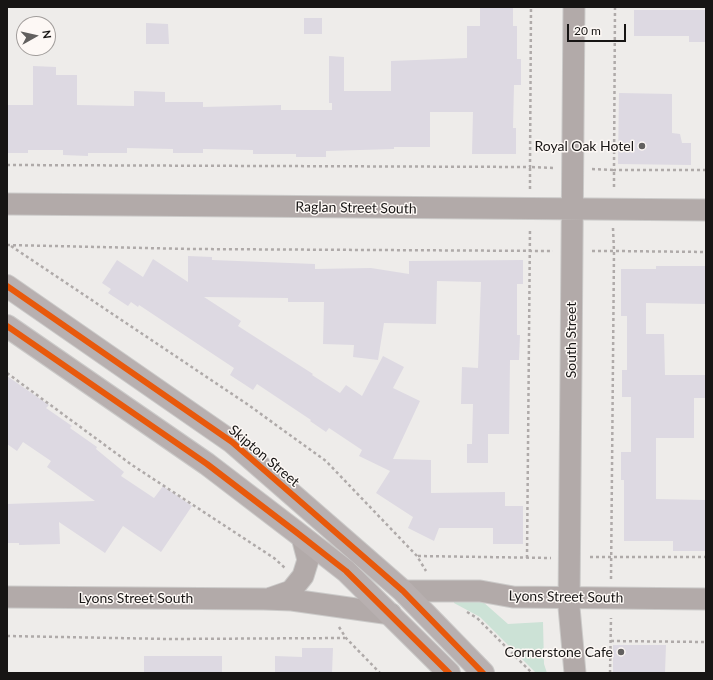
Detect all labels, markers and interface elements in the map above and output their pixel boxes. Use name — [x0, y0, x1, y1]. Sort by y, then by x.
north arrow — [16, 16, 56, 56]
scale bar — [569, 16, 628, 42]
text: 20 m — [574, 23, 601, 38]
text: N — [40, 29, 54, 39]
place label: Royal Oak Hotel — [534, 138, 634, 154]
marker: Royal Oak Hotel — [637, 141, 647, 151]
street label: Raglan Street South — [295, 199, 417, 217]
street label: South Street — [563, 302, 579, 378]
street label: Skipton Street — [225, 422, 303, 490]
street label: Lyons Street South — [508, 588, 624, 606]
street label: Lyons Street South — [79, 590, 193, 606]
place label: Cornerstone Cafe — [504, 644, 613, 660]
marker: Cornerstone Cafe — [616, 647, 626, 657]

